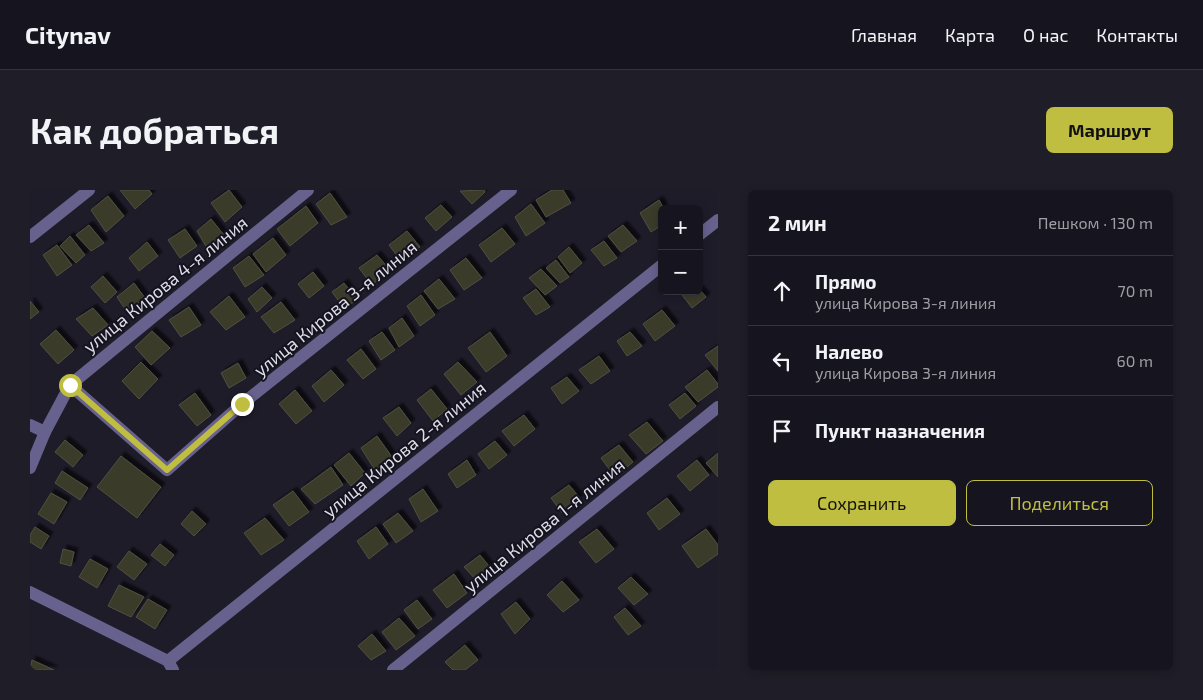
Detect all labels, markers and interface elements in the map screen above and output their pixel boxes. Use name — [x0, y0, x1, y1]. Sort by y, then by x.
text: Citynav — [25, 20, 111, 49]
text: Главная — [851, 24, 917, 46]
text: Карта — [945, 24, 995, 46]
text: О нас — [1023, 24, 1068, 46]
text: Контакты — [1096, 24, 1178, 46]
button: Маршрут — [1046, 107, 1173, 153]
text: Как добраться — [30, 109, 279, 151]
map controls — [658, 205, 703, 295]
button: + — [658, 205, 703, 250]
text: 2 мин — [768, 210, 827, 235]
street label: улица Кирова 4-я линия — [78, 211, 252, 357]
text: Пешком · 130 m — [1038, 213, 1153, 232]
street label: улица Кирова 3-я линия — [249, 235, 421, 381]
button: − — [658, 250, 703, 295]
text: Прямо — [815, 270, 877, 293]
icon: ahead — [768, 277, 796, 305]
text: 70 m — [1118, 281, 1153, 300]
text: улица Кирова 3-я линия — [815, 293, 996, 312]
text: Налево — [815, 340, 883, 363]
icon: left — [768, 347, 796, 375]
text: 60 m — [1117, 351, 1153, 370]
text: улица Кирова 3-я линия — [815, 363, 996, 382]
route start — [59, 374, 82, 397]
street label: улица Кирова 2-я линия — [318, 376, 490, 522]
route end — [231, 393, 254, 416]
icon: arrive — [768, 417, 796, 445]
text: Пункт назначения — [815, 419, 985, 442]
street label: улица Кирова 1-я линия — [459, 453, 629, 597]
button: Сохранить — [768, 480, 956, 526]
button: Поделиться — [966, 480, 1153, 526]

